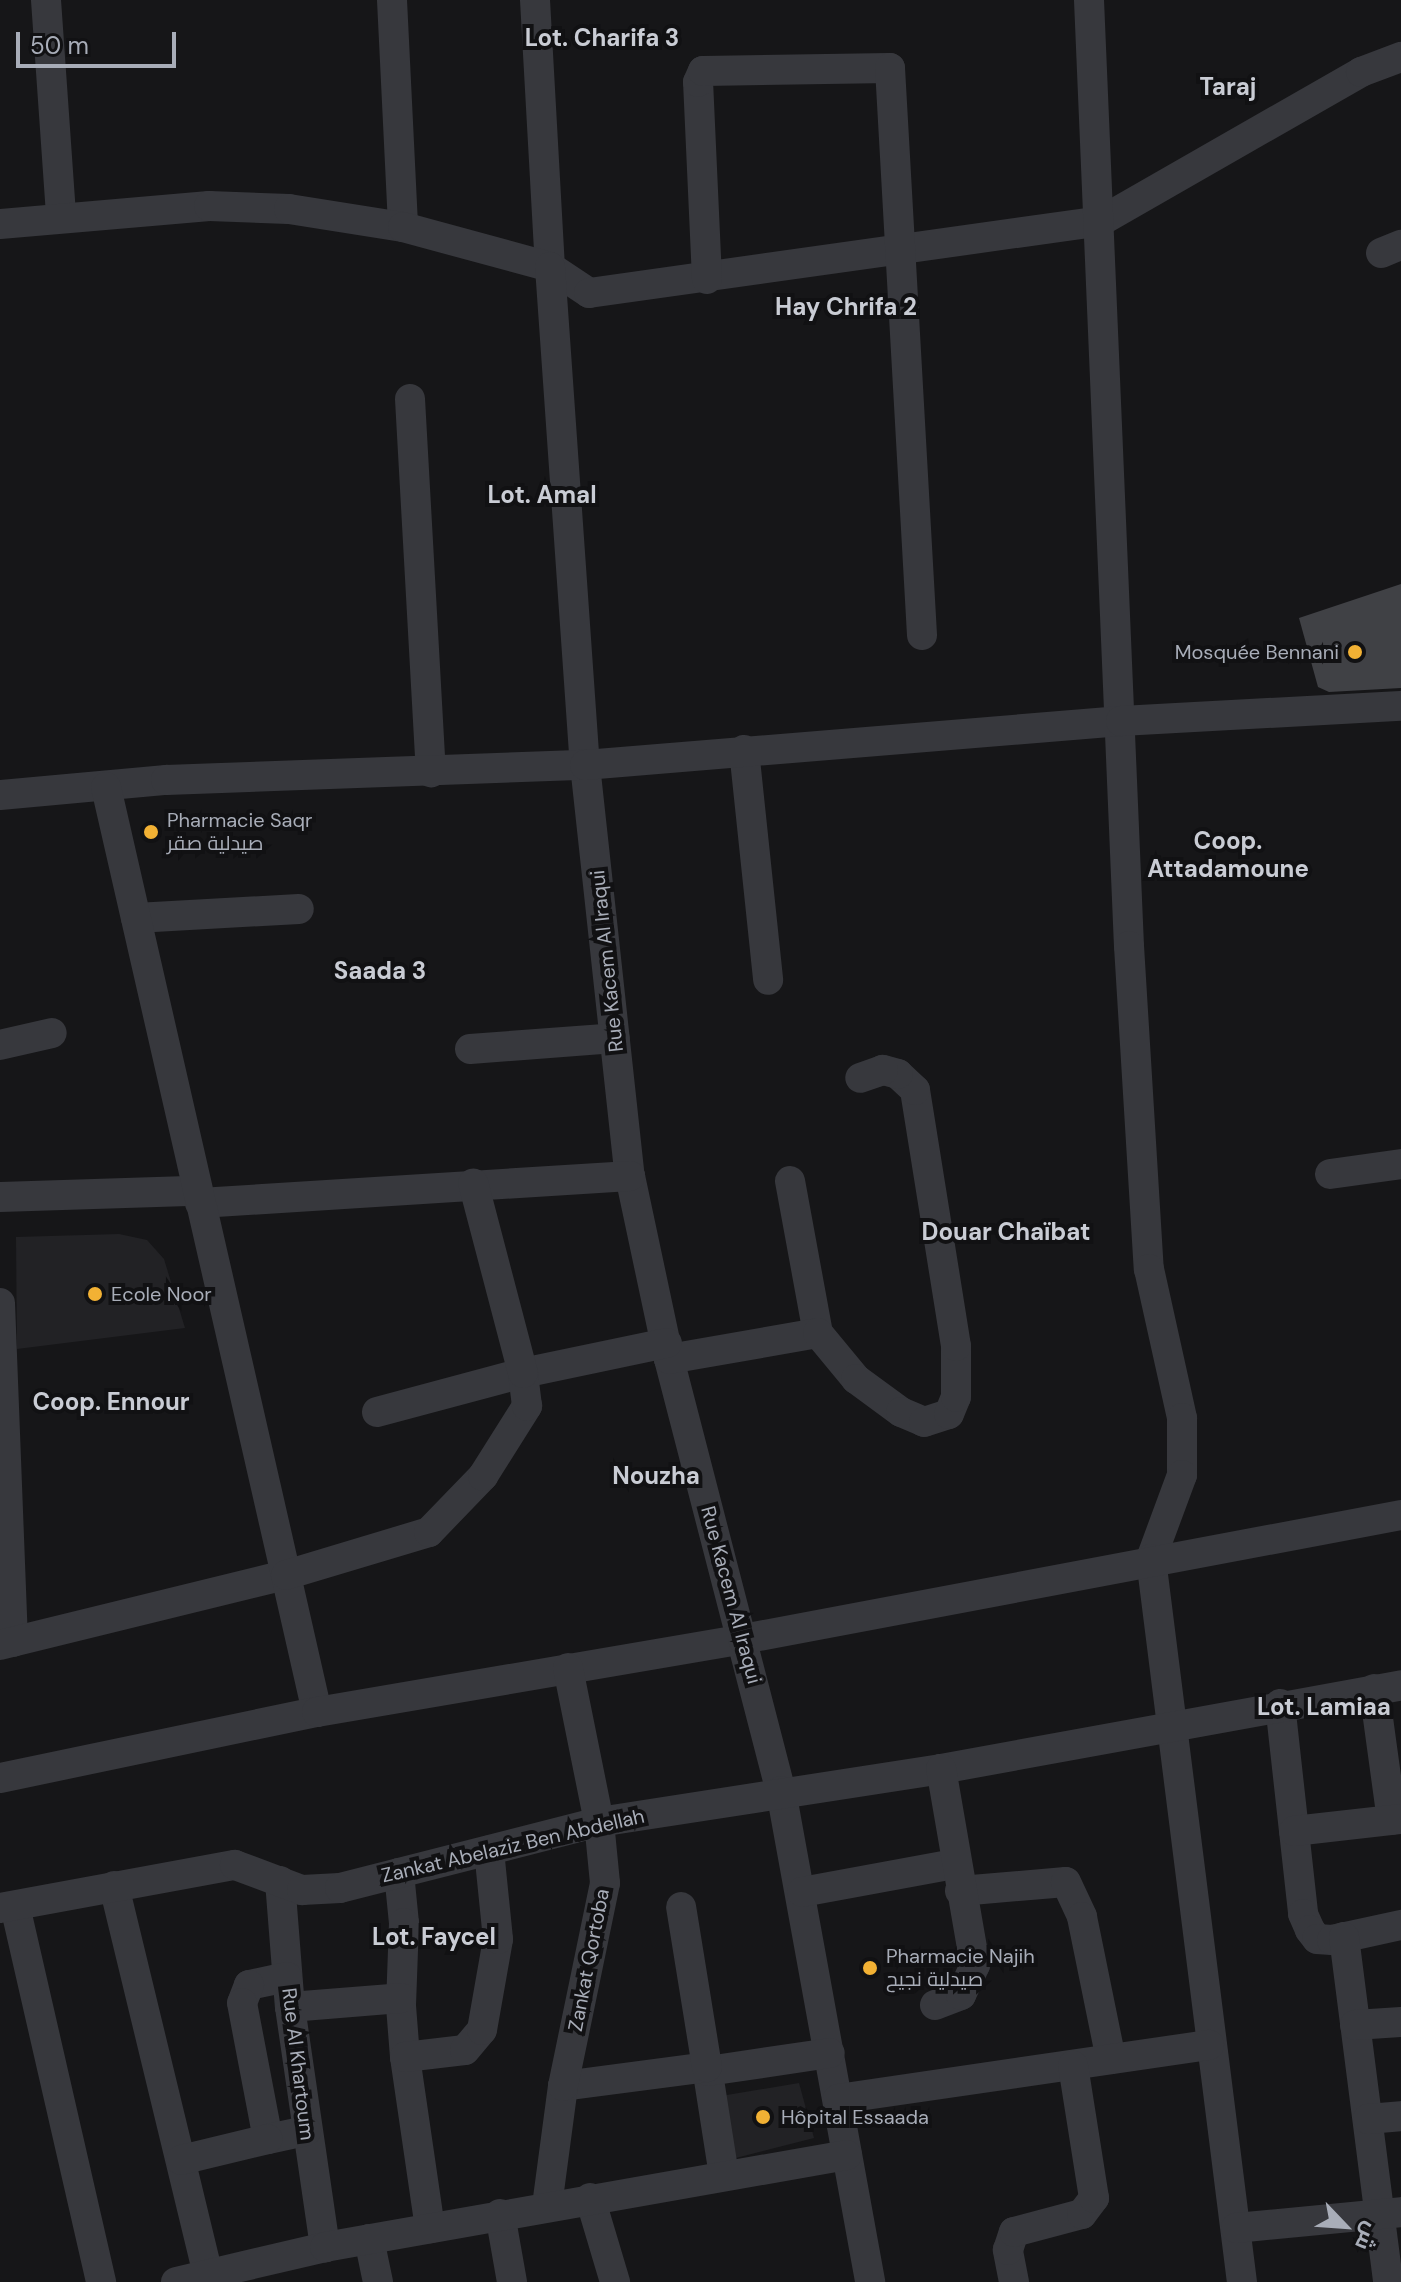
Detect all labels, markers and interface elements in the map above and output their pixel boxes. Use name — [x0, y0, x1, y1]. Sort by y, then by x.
scale bar — [20, 16, 180, 66]
district label: Lot. Charifa 3 — [525, 24, 679, 52]
text: 50 m — [30, 30, 89, 61]
district label: Taraj — [1200, 73, 1256, 101]
district label: Hay Chrifa 2 — [775, 293, 917, 321]
district label: Lot. Amal — [487, 481, 597, 509]
place label: Mosquée Bennani — [1175, 640, 1339, 664]
marker: Mosquée Bennani — [1346, 643, 1364, 661]
place label: Pharmacie Saqr صيدلية صقر — [167, 808, 312, 855]
marker: Pharmacie Saqr صيدلية صقر — [142, 823, 160, 841]
district label: Coop. Attadamoune — [1147, 827, 1309, 883]
street label: Rue Kacem Al Iraqui — [586, 869, 628, 1053]
district label: Saada 3 — [334, 957, 426, 985]
district label: Douar Chaïbat — [922, 1218, 1090, 1246]
place label: Ecole Noor — [111, 1282, 212, 1306]
marker: Ecole Noor — [86, 1285, 104, 1303]
district label: Coop. Ennour — [32, 1388, 190, 1416]
district label: Nouzha — [612, 1462, 700, 1490]
street label: Rue Kacem Al Iraqui — [696, 1504, 766, 1686]
district label: Lot. Lamiaa — [1257, 1693, 1391, 1721]
street label: Zankat Abelaziz Ben Abdellah — [379, 1804, 647, 1888]
street label: Zankat Qortoba — [563, 1887, 615, 2033]
district label: Lot. Faycel — [372, 1923, 496, 1951]
place label: Pharmacie Najih صيدلية نجيح — [886, 1944, 1035, 1991]
marker: Pharmacie Najih صيدلية نجيح — [861, 1959, 879, 1977]
street label: Rue Al Khartoum — [277, 1986, 319, 2142]
place label: Hôpital Essaada — [781, 2105, 929, 2129]
marker: Hôpital Essaada — [752, 2106, 774, 2128]
north arrow — [1305, 2186, 1385, 2266]
text: ش — [1348, 2217, 1386, 2255]

